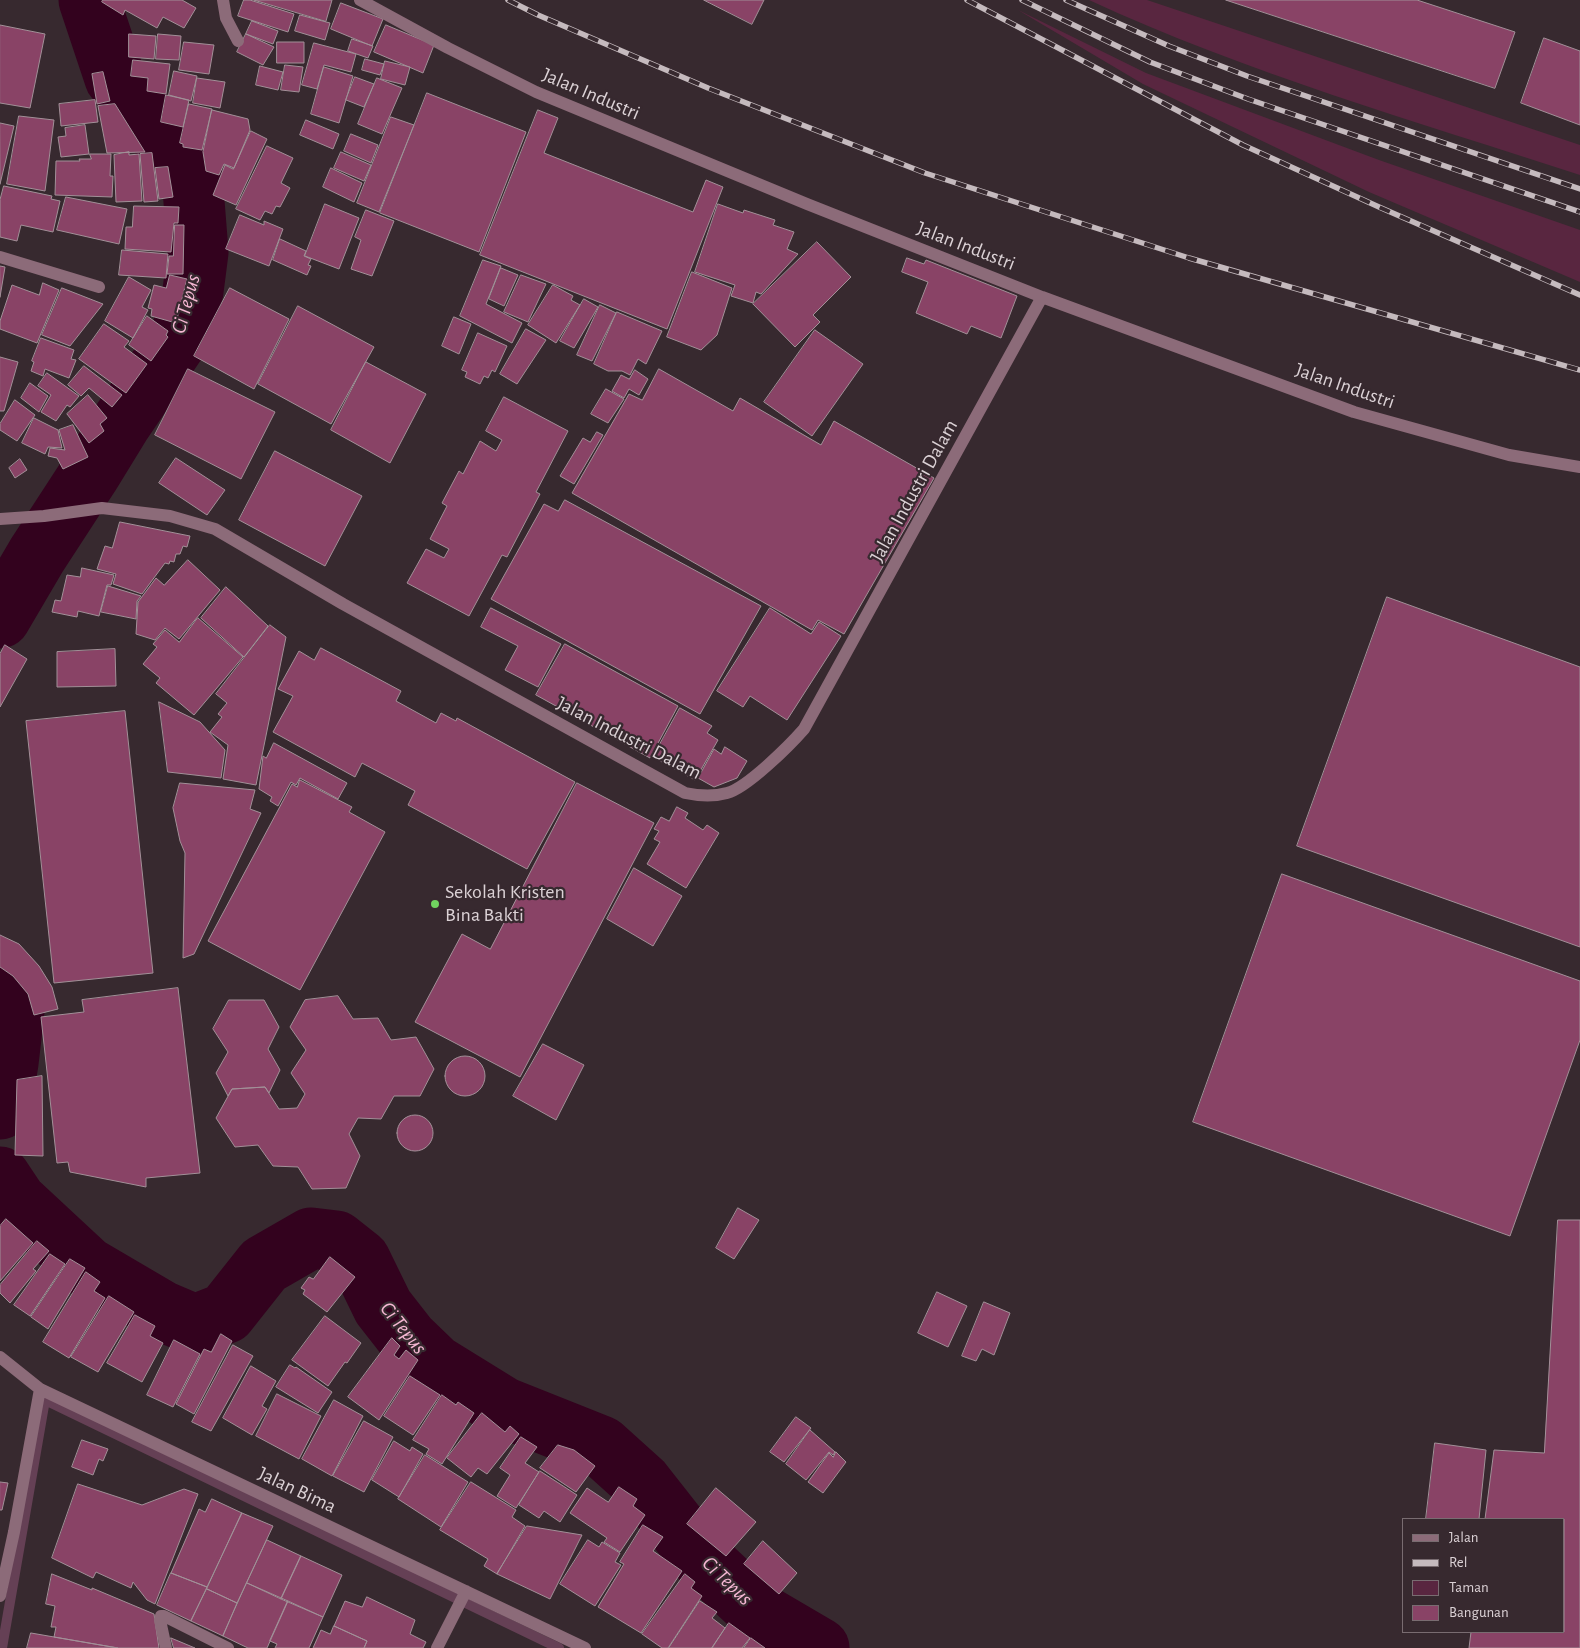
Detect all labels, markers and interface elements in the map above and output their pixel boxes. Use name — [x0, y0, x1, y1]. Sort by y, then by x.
street label: Jalan Industri — [539, 63, 643, 125]
street label: Jalan Industri — [913, 216, 1019, 276]
water label: Ci Tepus — [166, 272, 206, 336]
street label: Jalan Industri — [1292, 358, 1398, 414]
street label: Jalan Industri Dalam — [865, 416, 963, 566]
street label: Jalan Industri Dalam — [553, 691, 705, 785]
place label: Sekolah Kristen Bina Bakti — [445, 880, 565, 927]
marker: Sekolah Kristen Bina Bakti — [429, 898, 441, 910]
water label: Ci Tepus — [374, 1297, 432, 1359]
street label: Jalan Bima — [254, 1461, 340, 1519]
legend — [1402, 1518, 1565, 1633]
text: Jalan — [1449, 1530, 1479, 1545]
water label: Ci Tepus — [697, 1551, 757, 1611]
text: Rel — [1449, 1555, 1467, 1570]
text: Taman — [1449, 1580, 1489, 1595]
text: Bangunan — [1449, 1605, 1509, 1620]

